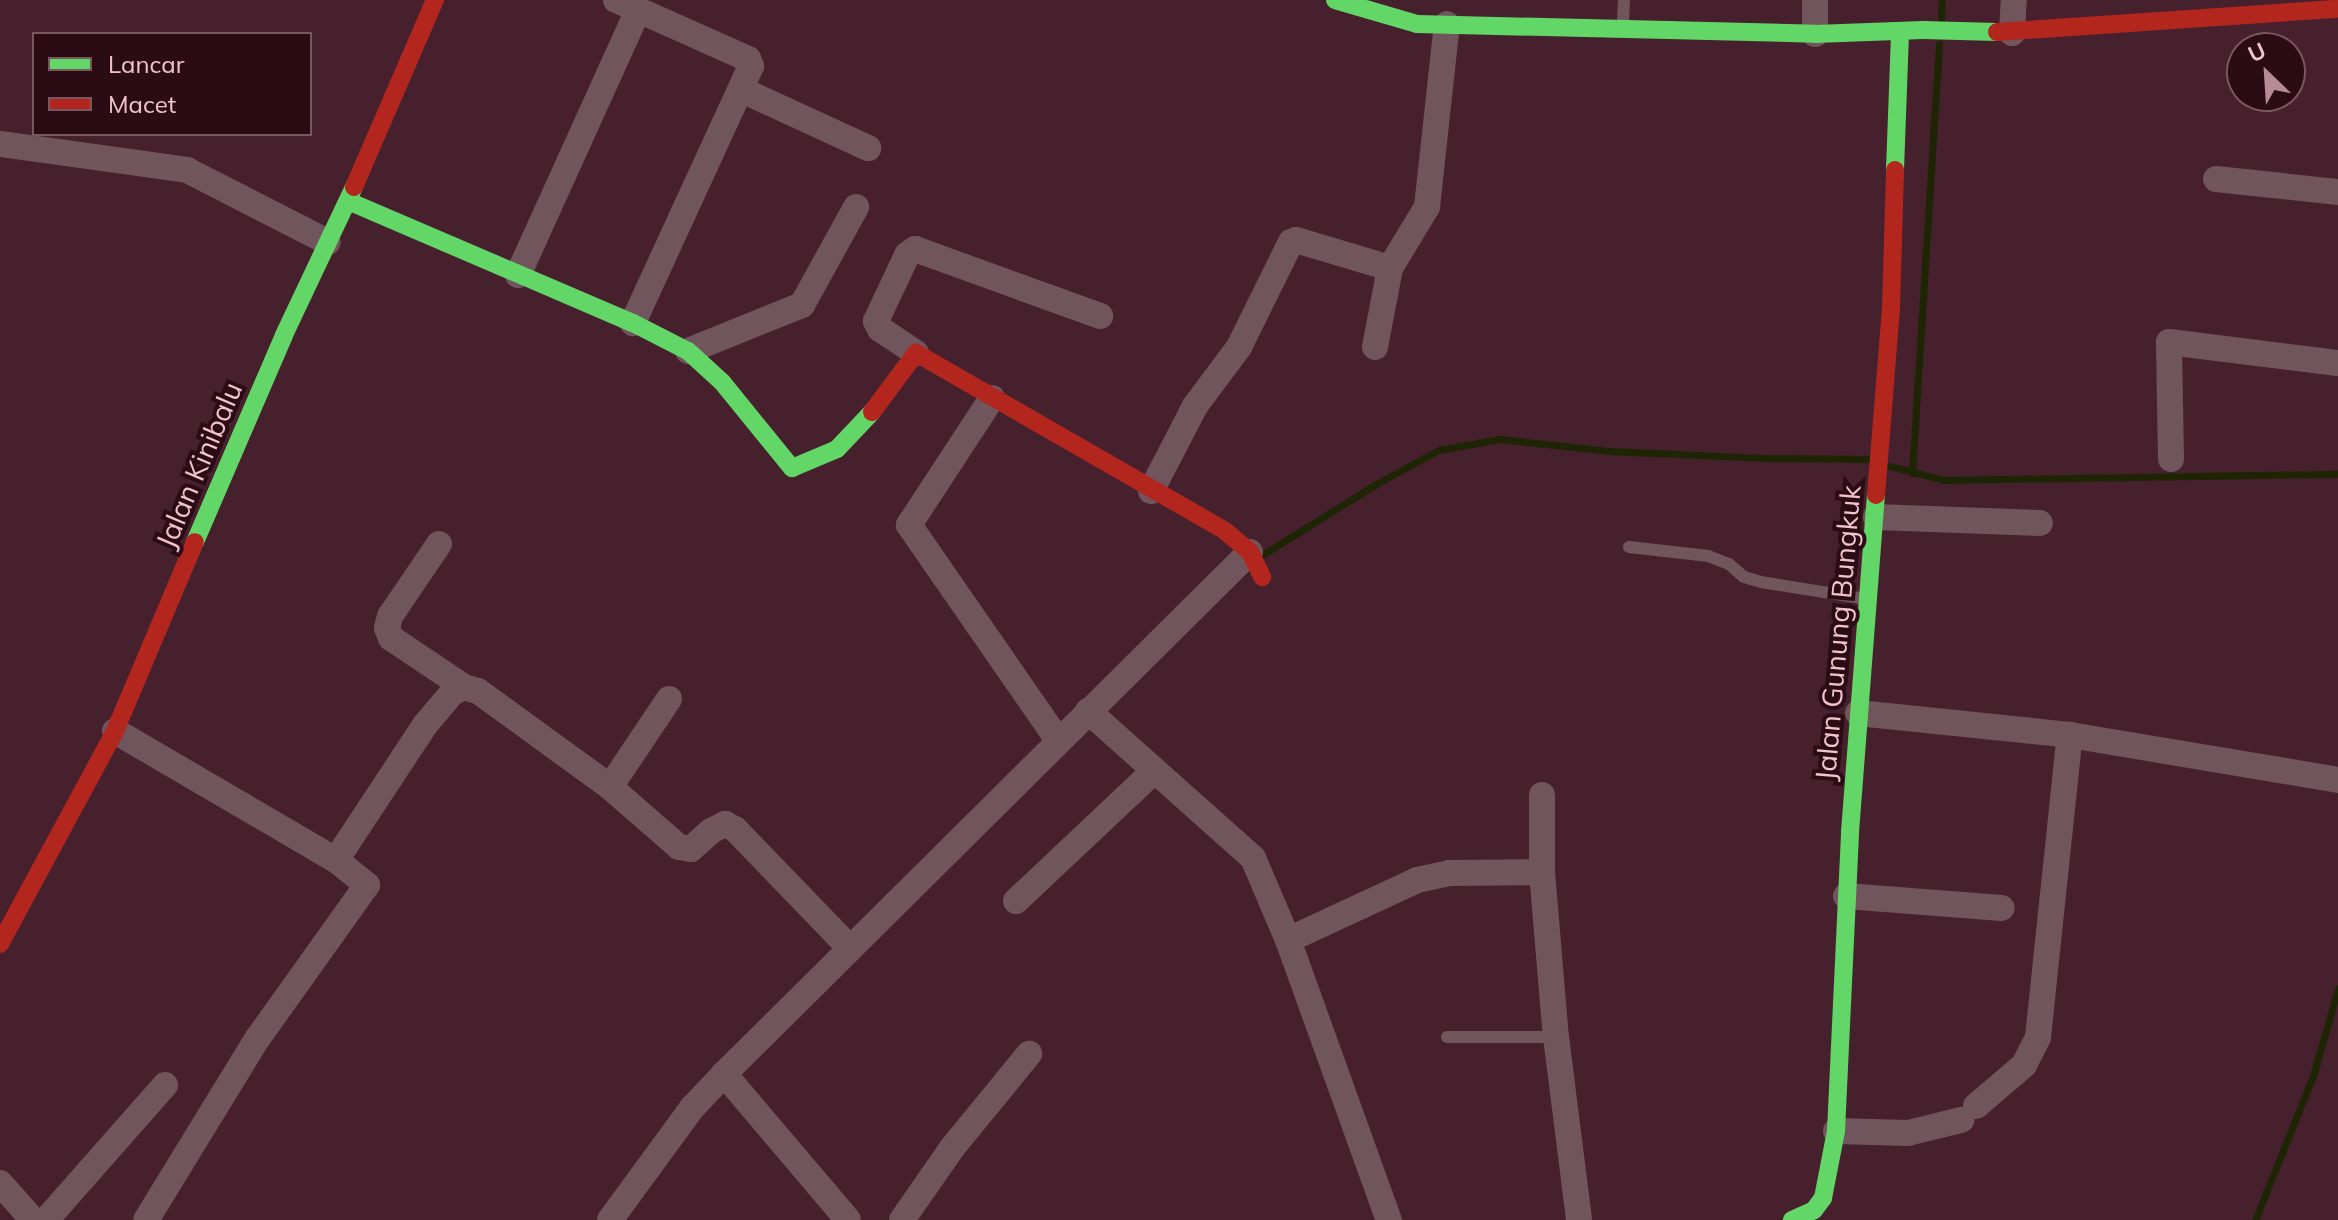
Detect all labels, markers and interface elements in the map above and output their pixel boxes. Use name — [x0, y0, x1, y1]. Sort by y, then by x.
legend — [32, 32, 312, 136]
north arrow — [2226, 32, 2306, 112]
text: U — [2243, 36, 2270, 68]
text: Lancar — [108, 49, 184, 79]
text: Macet — [108, 89, 176, 119]
street label: Jalan Kinibalu — [149, 377, 249, 553]
street label: Jalan Gunung Bungkuk — [1808, 484, 1868, 782]

